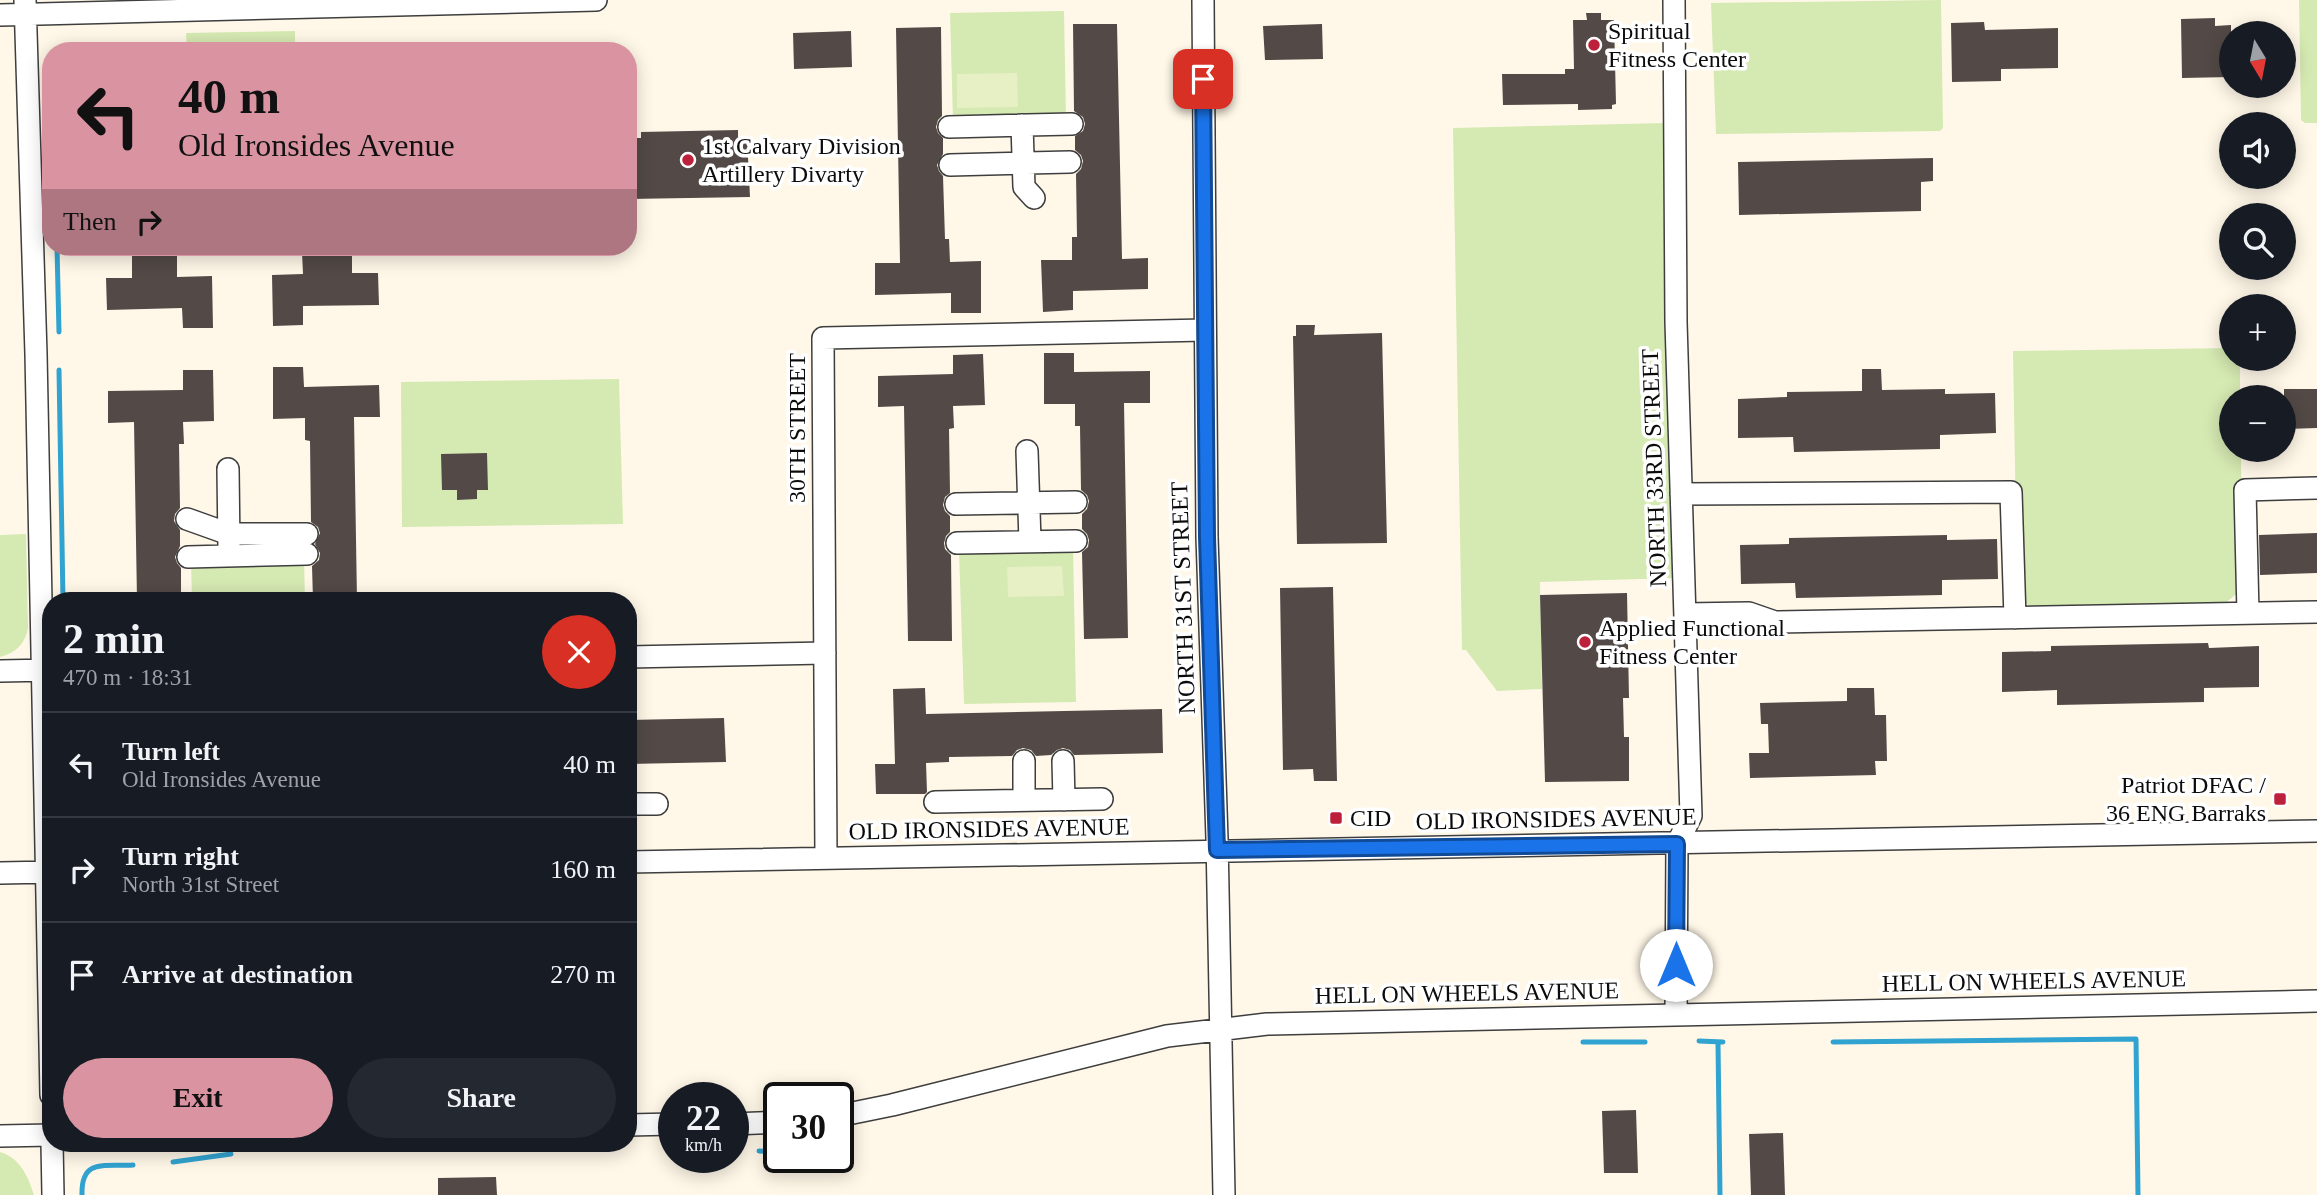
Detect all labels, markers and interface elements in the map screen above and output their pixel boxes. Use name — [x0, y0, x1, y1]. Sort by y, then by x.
place label: Spiritual Fitness Center — [1608, 18, 1746, 72]
north arrow — [2219, 21, 2296, 98]
map controls — [2219, 21, 2296, 462]
marker: Spiritual Fitness Center — [1586, 37, 1602, 53]
pin — [1173, 49, 1233, 109]
icon: arrive — [1184, 60, 1222, 98]
text: 40 m — [178, 69, 280, 124]
icon: left — [63, 70, 154, 161]
button: sound — [2219, 112, 2296, 189]
text: Old Ironsides Avenue — [178, 127, 455, 163]
place label: 1st Calvary Division Artillery Divarty — [702, 133, 901, 187]
marker: 1st Calvary Division Artillery Divarty — [680, 152, 696, 168]
icon: right — [130, 203, 168, 241]
button: search — [2219, 203, 2296, 280]
text: Then — [63, 207, 116, 236]
button: + — [2219, 294, 2296, 371]
street label: NORTH 33RD STREET — [1637, 348, 1671, 588]
street label: 30TH STREET — [784, 353, 810, 503]
button: − — [2219, 385, 2296, 462]
street label: NORTH 31ST STREET — [1166, 481, 1200, 715]
button: close — [542, 615, 616, 689]
place label: Applied Functional Fitness Center — [1599, 615, 1785, 669]
text: 2 min — [63, 616, 165, 662]
marker: Applied Functional Fitness Center — [1577, 634, 1593, 650]
text: 470 m · 18:31 — [63, 665, 193, 690]
text: Turn left — [122, 737, 220, 766]
icon: left — [63, 746, 101, 784]
text: 40 m — [563, 750, 616, 779]
text: Old Ironsides Avenue — [122, 767, 321, 792]
place label: Patriot DFAC / 36 ENG Barraks — [2106, 772, 2266, 826]
marker: Patriot DFAC / 36 ENG Barraks — [2272, 791, 2288, 807]
street label: OLD IRONSIDES AVENUE — [1415, 804, 1697, 834]
place label: CID — [1350, 805, 1391, 831]
marker: CID — [1328, 810, 1344, 826]
street label: OLD IRONSIDES AVENUE — [848, 814, 1130, 844]
text: Turn right — [122, 842, 239, 871]
icon: right — [63, 851, 101, 889]
text: 160 m — [550, 855, 616, 884]
text: North 31st Street — [122, 872, 279, 897]
position arrow — [1639, 928, 1713, 1002]
icon: arrive — [63, 956, 101, 994]
text: Arrive at destination — [122, 960, 353, 989]
text: 270 m — [550, 960, 616, 989]
street label: HELL ON WHEELS AVENUE — [1882, 965, 2186, 997]
street label: HELL ON WHEELS AVENUE — [1315, 977, 1619, 1009]
button: Exit — [63, 1058, 333, 1138]
button: Share — [347, 1058, 616, 1138]
speed limit sign: 30 — [763, 1082, 854, 1173]
text: 22 — [686, 1099, 721, 1138]
text: km/h — [685, 1135, 722, 1155]

